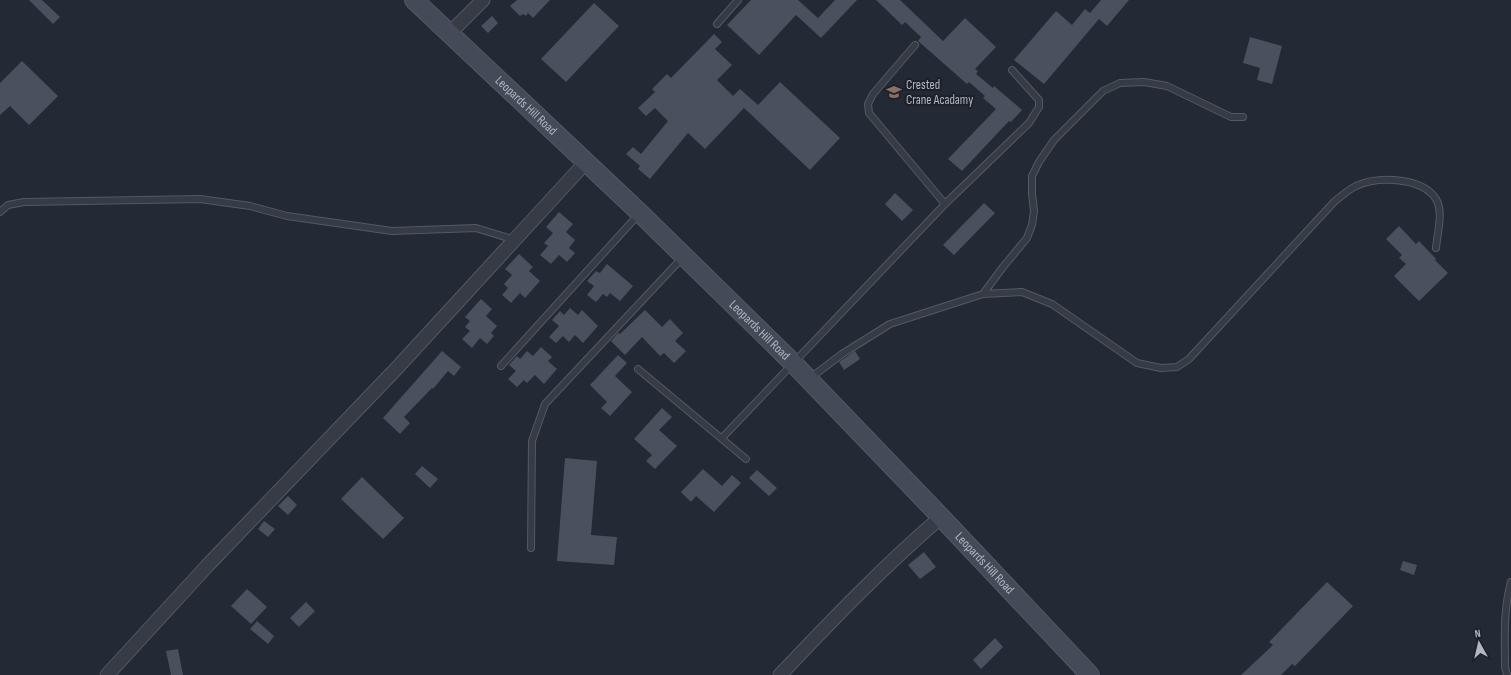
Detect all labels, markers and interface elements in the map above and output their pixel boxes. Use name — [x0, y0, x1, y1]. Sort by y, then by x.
street label: Leopards Hill Road — [492, 73, 560, 139]
place label: Crested Crane Acadamy — [906, 77, 973, 108]
school or university icon: Crested Crane Acadamy — [885, 83, 903, 101]
street label: Leopards Hill Road — [726, 297, 793, 364]
street label: Leopards Hill Road — [952, 529, 1018, 598]
north arrow — [1459, 623, 1499, 663]
text: N — [1474, 627, 1482, 640]

